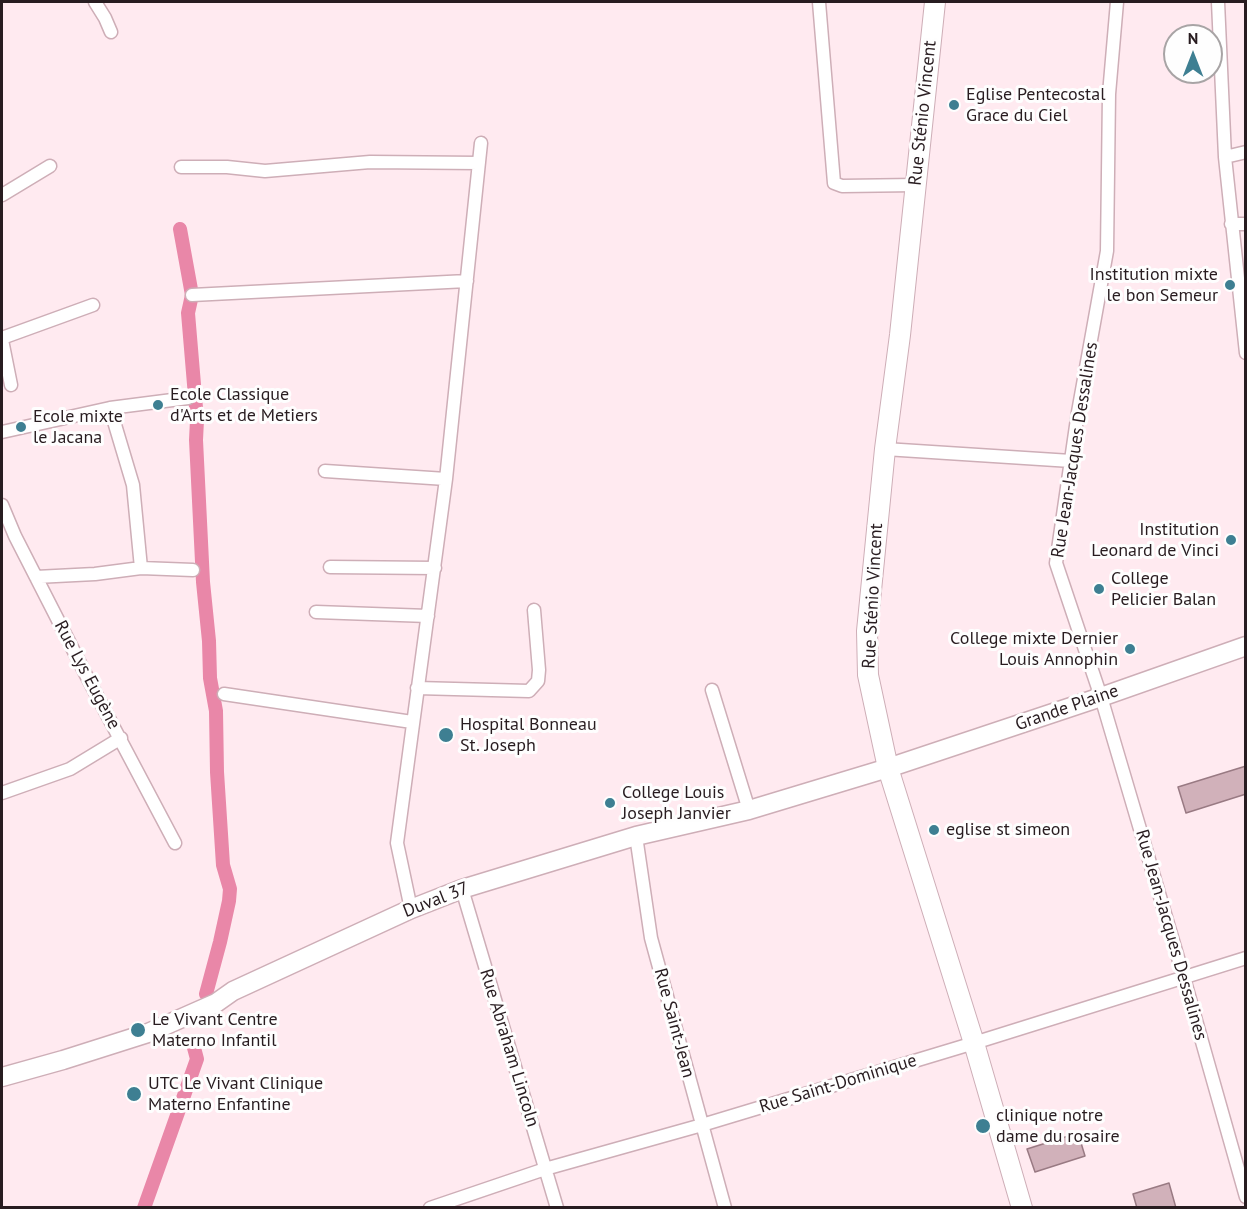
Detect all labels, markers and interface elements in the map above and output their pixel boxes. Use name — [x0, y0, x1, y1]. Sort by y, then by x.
north arrow — [1163, 24, 1223, 84]
text: N — [1188, 28, 1198, 48]
street label: Rue Sténio Vincent — [905, 39, 941, 187]
place label: Eglise Pentecostal Grace du Ciel — [966, 84, 1105, 127]
marker: Eglise Pentecostal Grace du Ciel — [947, 98, 961, 112]
place label: Institution mixte le bon Semeur — [1090, 264, 1218, 306]
marker: Institution mixte le bon Semeur — [1223, 278, 1237, 292]
street label: Rue Jean-Jacques Dessalines — [1047, 341, 1103, 559]
place label: Ecole Classique d'Arts et de Metiers — [170, 384, 318, 426]
marker: Ecole Classique d'Arts et de Metiers — [151, 398, 165, 412]
place label: Ecole mixte le Jacana — [33, 406, 123, 448]
marker: Ecole mixte le Jacana — [14, 420, 28, 434]
place label: Institution Leonard de Vinci — [1091, 519, 1219, 562]
street label: Rue Sténio Vincent — [858, 523, 888, 669]
marker: Institution Leonard de Vinci — [1224, 533, 1238, 547]
place label: College Pelicier Balan — [1111, 568, 1216, 610]
marker: College Pelicier Balan — [1092, 582, 1106, 596]
street label: Rue Lys Eugène — [49, 617, 125, 733]
place label: College mixte Dernier Louis Annophin — [950, 628, 1118, 670]
marker: College mixte Dernier Louis Annophin — [1123, 642, 1137, 656]
street label: Grande Plaine — [1013, 680, 1121, 736]
place label: Hospital Bonneau St. Joseph — [460, 714, 597, 756]
marker: Hospital Bonneau St. Joseph — [437, 726, 455, 744]
place label: College Louis Joseph Janvier — [622, 782, 731, 824]
marker: College Louis Joseph Janvier — [603, 796, 617, 810]
place label: eglise st simeon — [946, 819, 1070, 841]
marker: eglise st simeon — [927, 823, 941, 837]
street label: Rue Jean-Jacques Dessalines — [1131, 827, 1211, 1043]
street label: Duval 37 — [400, 878, 472, 922]
street label: Rue Abraham Lincoln — [475, 966, 543, 1130]
street label: Rue Saint-Jean — [649, 966, 699, 1080]
place label: Le Vivant Centre Materno Infantil — [152, 1009, 278, 1052]
marker: Le Vivant Centre Materno Infantil — [129, 1021, 147, 1039]
street label: Rue Saint-Dominique — [757, 1050, 919, 1118]
place label: UTC Le Vivant Clinique Materno Enfantine — [148, 1073, 323, 1116]
marker: UTC Le Vivant Clinique Materno Enfantine — [125, 1085, 143, 1103]
place label: clinique notre dame du rosaire — [996, 1105, 1120, 1148]
marker: clinique notre dame du rosaire — [974, 1117, 992, 1135]

